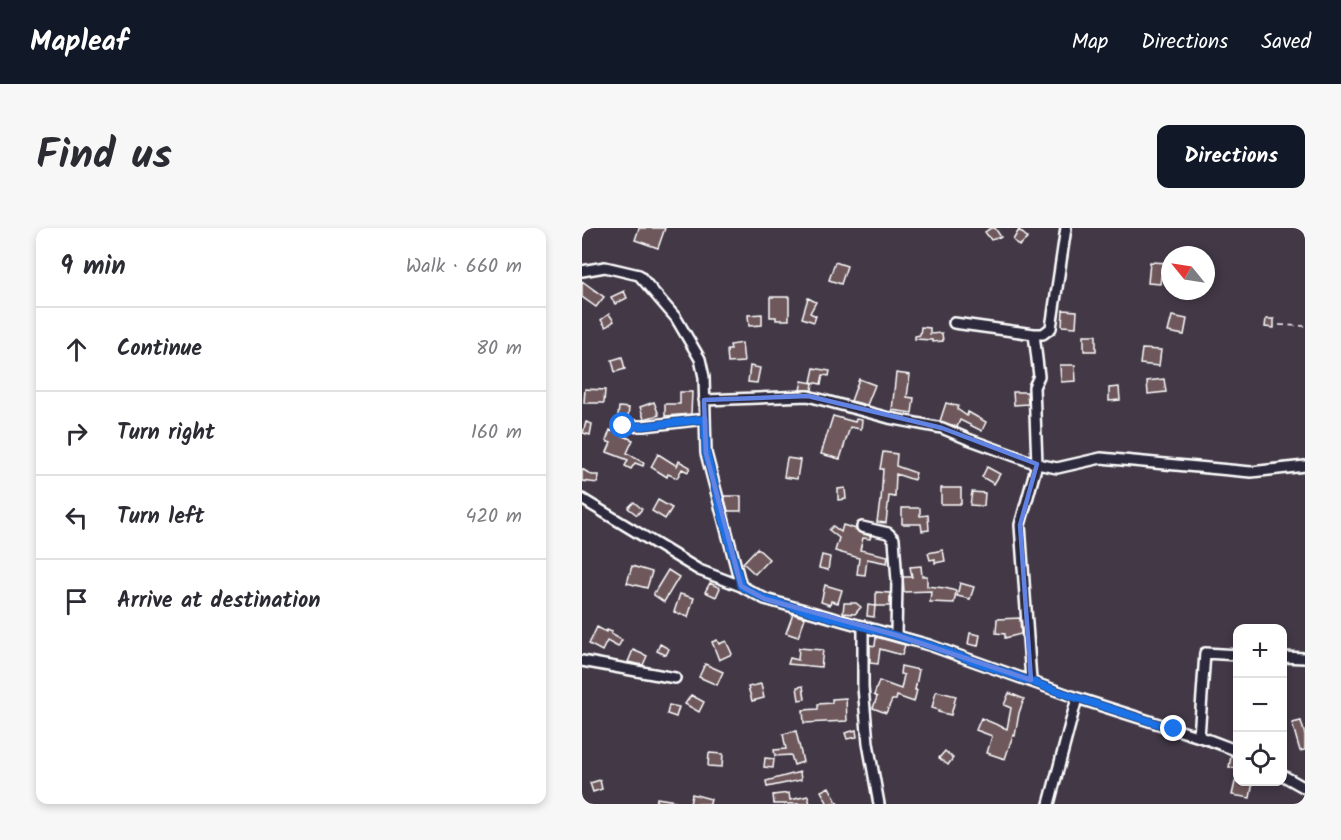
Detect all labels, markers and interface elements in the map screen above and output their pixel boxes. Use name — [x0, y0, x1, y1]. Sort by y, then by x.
text: Mapleaf — [30, 20, 128, 65]
text: Map — [1072, 26, 1108, 59]
text: Directions — [1141, 26, 1228, 59]
text: Saved — [1261, 26, 1311, 59]
text: Find us — [36, 123, 172, 190]
button: Directions — [1157, 125, 1305, 188]
text: 9 min — [60, 246, 126, 288]
north arrow — [1161, 246, 1215, 300]
text: Walk · 660 m — [406, 251, 522, 283]
text: Continue — [117, 332, 202, 367]
icon: ahead — [60, 333, 93, 366]
text: 80 m — [476, 333, 522, 365]
route start — [609, 412, 635, 438]
text: Turn right — [117, 416, 215, 451]
icon: right — [60, 417, 93, 450]
text: 160 m — [471, 417, 522, 449]
text: Turn left — [117, 500, 204, 535]
icon: left — [60, 501, 93, 534]
text: 420 m — [465, 501, 522, 533]
text: Arrive at destination — [117, 584, 320, 619]
icon: arrive — [60, 585, 93, 618]
map controls — [1233, 624, 1287, 786]
button: + — [1233, 624, 1287, 678]
button: − — [1233, 678, 1287, 732]
route end — [1160, 715, 1186, 741]
button: locate — [1233, 732, 1287, 786]

